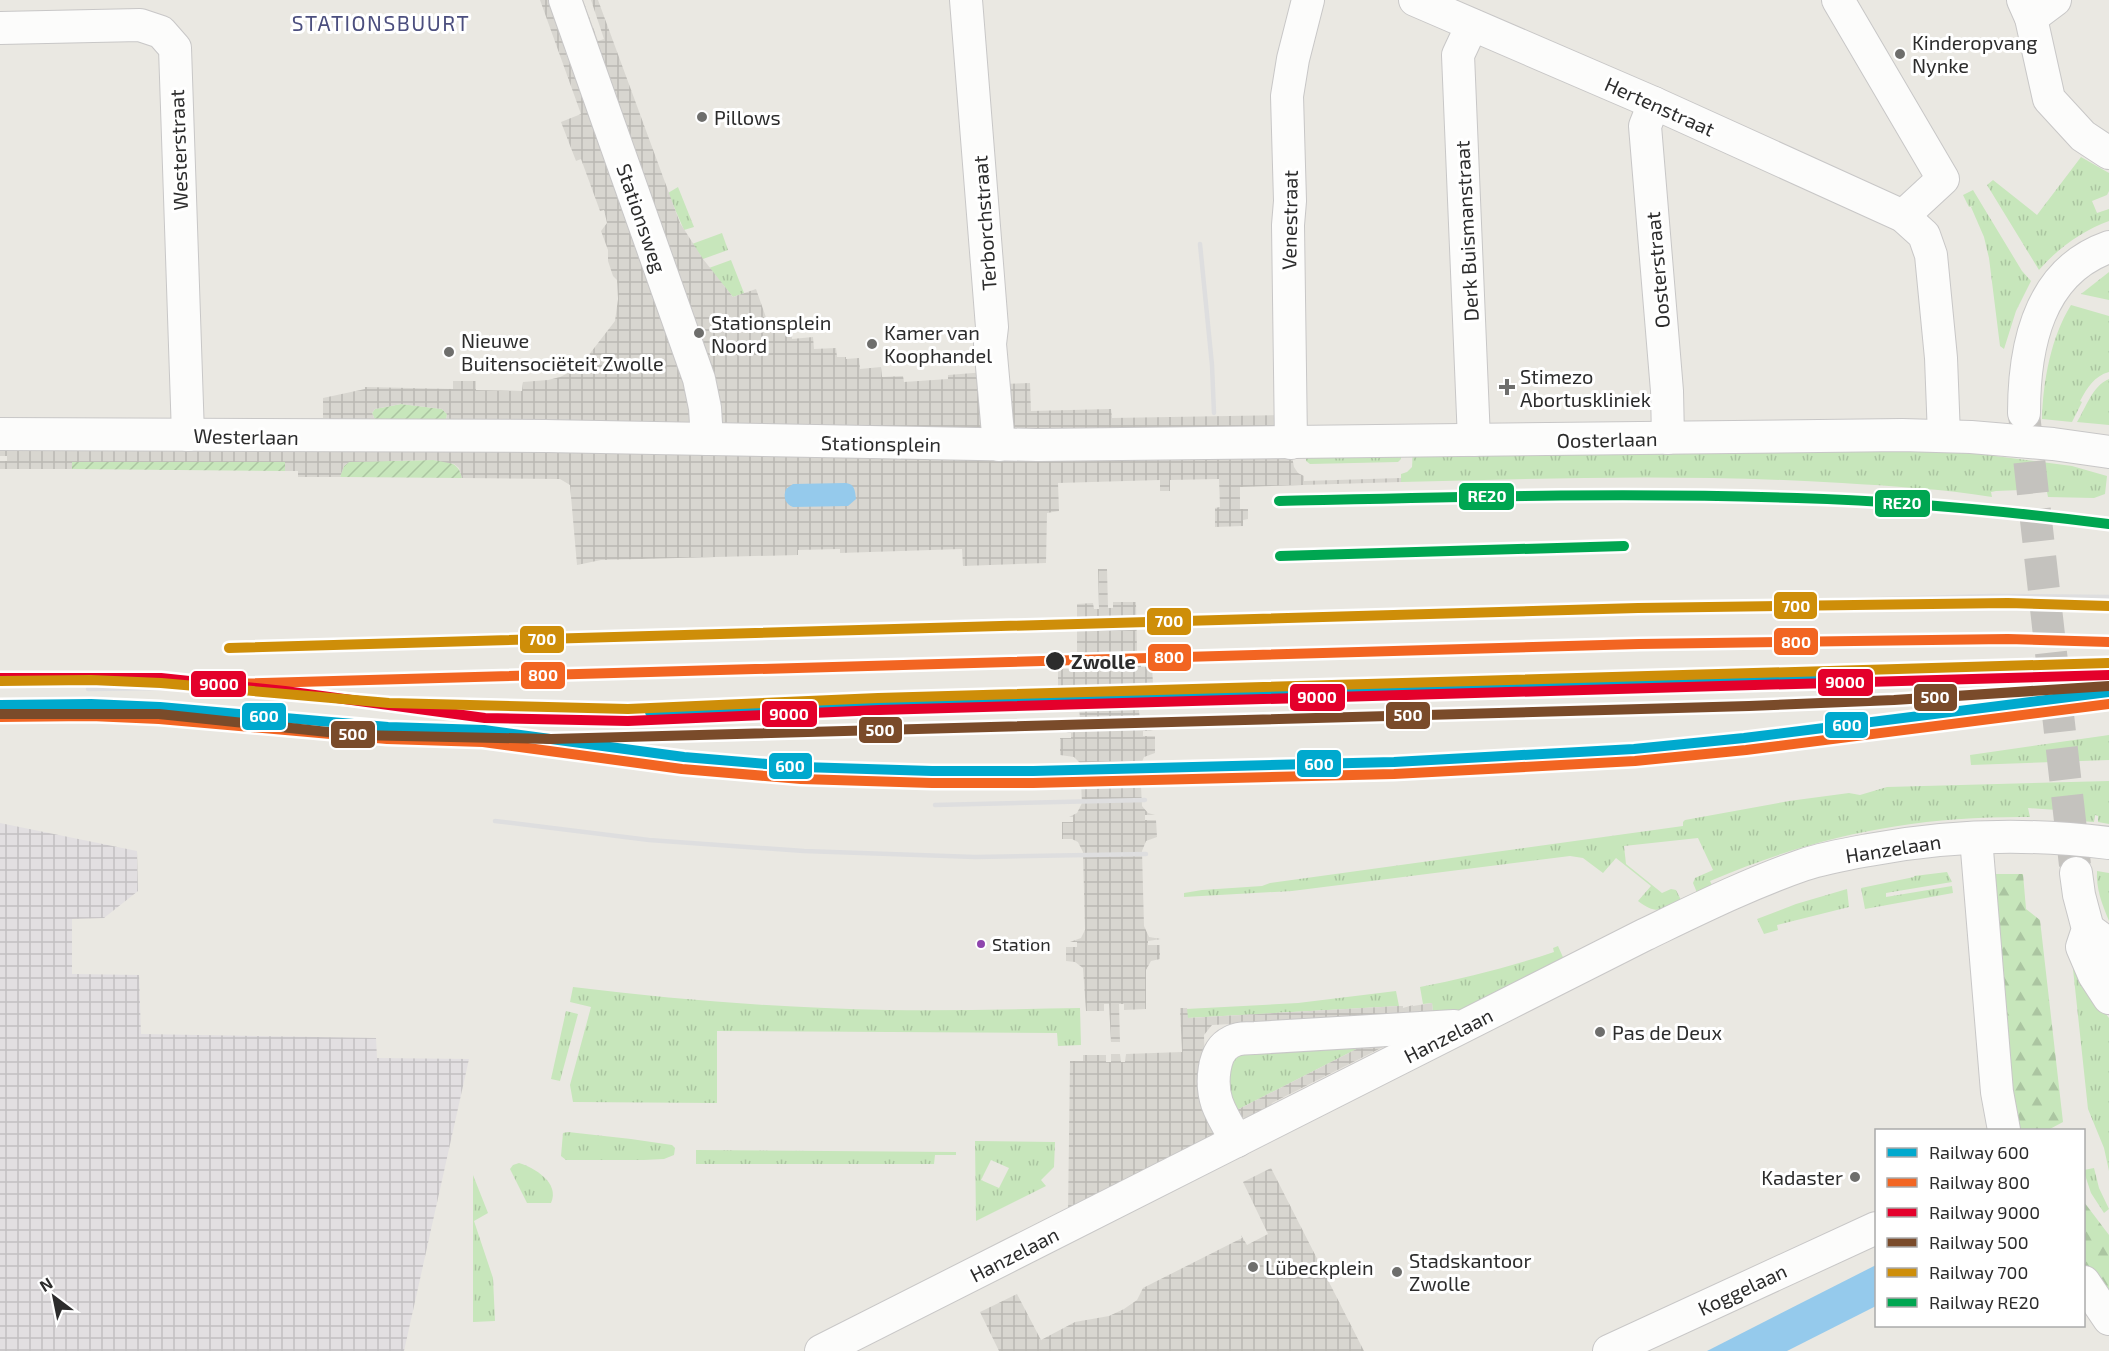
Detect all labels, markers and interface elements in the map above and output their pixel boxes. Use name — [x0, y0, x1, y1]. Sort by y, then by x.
district label: STATIONSBUURT — [292, 10, 470, 35]
place label: Kinderopvang Nynke — [1912, 30, 2037, 77]
marker: Kinderopvang Nynke — [1893, 47, 1907, 61]
street label: Hertenstraat — [1601, 71, 1719, 141]
street label: Westerstraat — [164, 89, 192, 211]
place label: Pillows — [714, 105, 781, 129]
marker: Pillows — [695, 110, 709, 124]
street label: Derk Buismanstraat — [1449, 140, 1483, 322]
street label: Terborchstraat — [967, 154, 1001, 291]
street label: Stationsweg — [612, 160, 672, 276]
street label: Venestraat — [1276, 169, 1302, 270]
street label: Oosterstraat — [1640, 210, 1674, 329]
place label: Stationsplein Noord — [711, 310, 831, 357]
place label: Kamer van Koophandel — [884, 320, 992, 367]
marker: Stationsplein Noord — [692, 326, 706, 340]
place label: Nieuwe Buitensociëteit Zwolle — [461, 328, 664, 375]
marker: Kamer van Koophandel — [865, 337, 879, 351]
marker: Nieuwe Buitensociëteit Zwolle — [442, 345, 456, 359]
place label: Stimezo Abortuskliniek — [1520, 364, 1651, 411]
marker: Stimezo Abortuskliniek — [1498, 378, 1516, 396]
street label: Westerlaan — [193, 423, 299, 449]
street label: Oosterlaan — [1556, 426, 1658, 452]
street label: Stationsplein — [821, 430, 941, 456]
line badge: RE20 — [1458, 482, 1515, 511]
text: RE20 — [1468, 486, 1507, 505]
line badge: RE20 — [1874, 489, 1931, 518]
text: RE20 — [1883, 493, 1922, 512]
line badge: 700 — [1773, 591, 1818, 620]
text: 700 — [1782, 596, 1810, 615]
line badge: 700 — [1146, 607, 1192, 636]
text: 700 — [1155, 611, 1183, 630]
line badge: 700 — [519, 625, 565, 654]
line badge: 800 — [1773, 627, 1819, 656]
text: 700 — [528, 629, 556, 648]
text: 800 — [1781, 632, 1811, 651]
line badge: 800 — [1147, 643, 1192, 672]
text: 800 — [1154, 647, 1184, 666]
place label: Zwolle — [1071, 649, 1136, 673]
marker: Zwolle — [1044, 650, 1066, 672]
line badge: 800 — [520, 661, 566, 690]
text: 800 — [528, 665, 558, 684]
line badge: 9000 — [1817, 668, 1874, 697]
line badge: 9000 — [190, 670, 247, 698]
text: 9000 — [1825, 672, 1865, 691]
text: 9000 — [199, 674, 239, 693]
line badge: 9000 — [1289, 683, 1346, 712]
line badge: 500 — [1913, 683, 1958, 712]
text: 9000 — [1297, 687, 1337, 706]
text: 500 — [1920, 687, 1950, 706]
line badge: 9000 — [761, 700, 818, 728]
line badge: 500 — [1385, 701, 1431, 730]
line badge: 600 — [241, 702, 287, 731]
text: 9000 — [769, 704, 809, 723]
text: 500 — [1393, 705, 1423, 724]
text: 600 — [249, 706, 279, 725]
line badge: 600 — [1824, 711, 1869, 739]
text: 600 — [1832, 715, 1862, 734]
line badge: 500 — [858, 716, 903, 744]
line badge: 500 — [330, 720, 376, 749]
text: 500 — [865, 720, 895, 739]
text: 500 — [338, 724, 368, 743]
line badge: 600 — [1296, 749, 1342, 778]
line badge: 600 — [768, 752, 813, 780]
text: 600 — [1304, 754, 1334, 773]
text: 600 — [775, 756, 805, 775]
street label: Hanzelaan — [1844, 829, 1942, 867]
place label: Station — [992, 933, 1051, 955]
marker: Station — [975, 938, 987, 950]
street label: Hanzelaan — [1400, 1002, 1496, 1068]
place label: Pas de Deux — [1612, 1020, 1722, 1044]
marker: Pas de Deux — [1593, 1025, 1607, 1039]
legend — [1875, 1129, 2085, 1327]
text: Railway 600 — [1929, 1141, 2029, 1163]
place label: Kadaster — [1761, 1165, 1843, 1189]
marker: Kadaster — [1848, 1170, 1862, 1184]
text: Railway 800 — [1929, 1171, 2030, 1193]
text: Railway 9000 — [1929, 1201, 2040, 1223]
street label: Hanzelaan — [966, 1221, 1062, 1287]
text: Railway 500 — [1929, 1231, 2029, 1253]
place label: Stadskantoor Zwolle — [1409, 1248, 1531, 1295]
place label: Lübeckplein — [1265, 1255, 1374, 1279]
street label: Koggelaan — [1694, 1258, 1790, 1320]
marker: Lübeckplein — [1246, 1260, 1260, 1274]
text: Railway 700 — [1929, 1261, 2028, 1283]
marker: Stadskantoor Zwolle — [1390, 1265, 1404, 1279]
north arrow — [24, 1267, 84, 1327]
text: N — [36, 1273, 56, 1295]
text: Railway RE20 — [1929, 1291, 2040, 1313]

